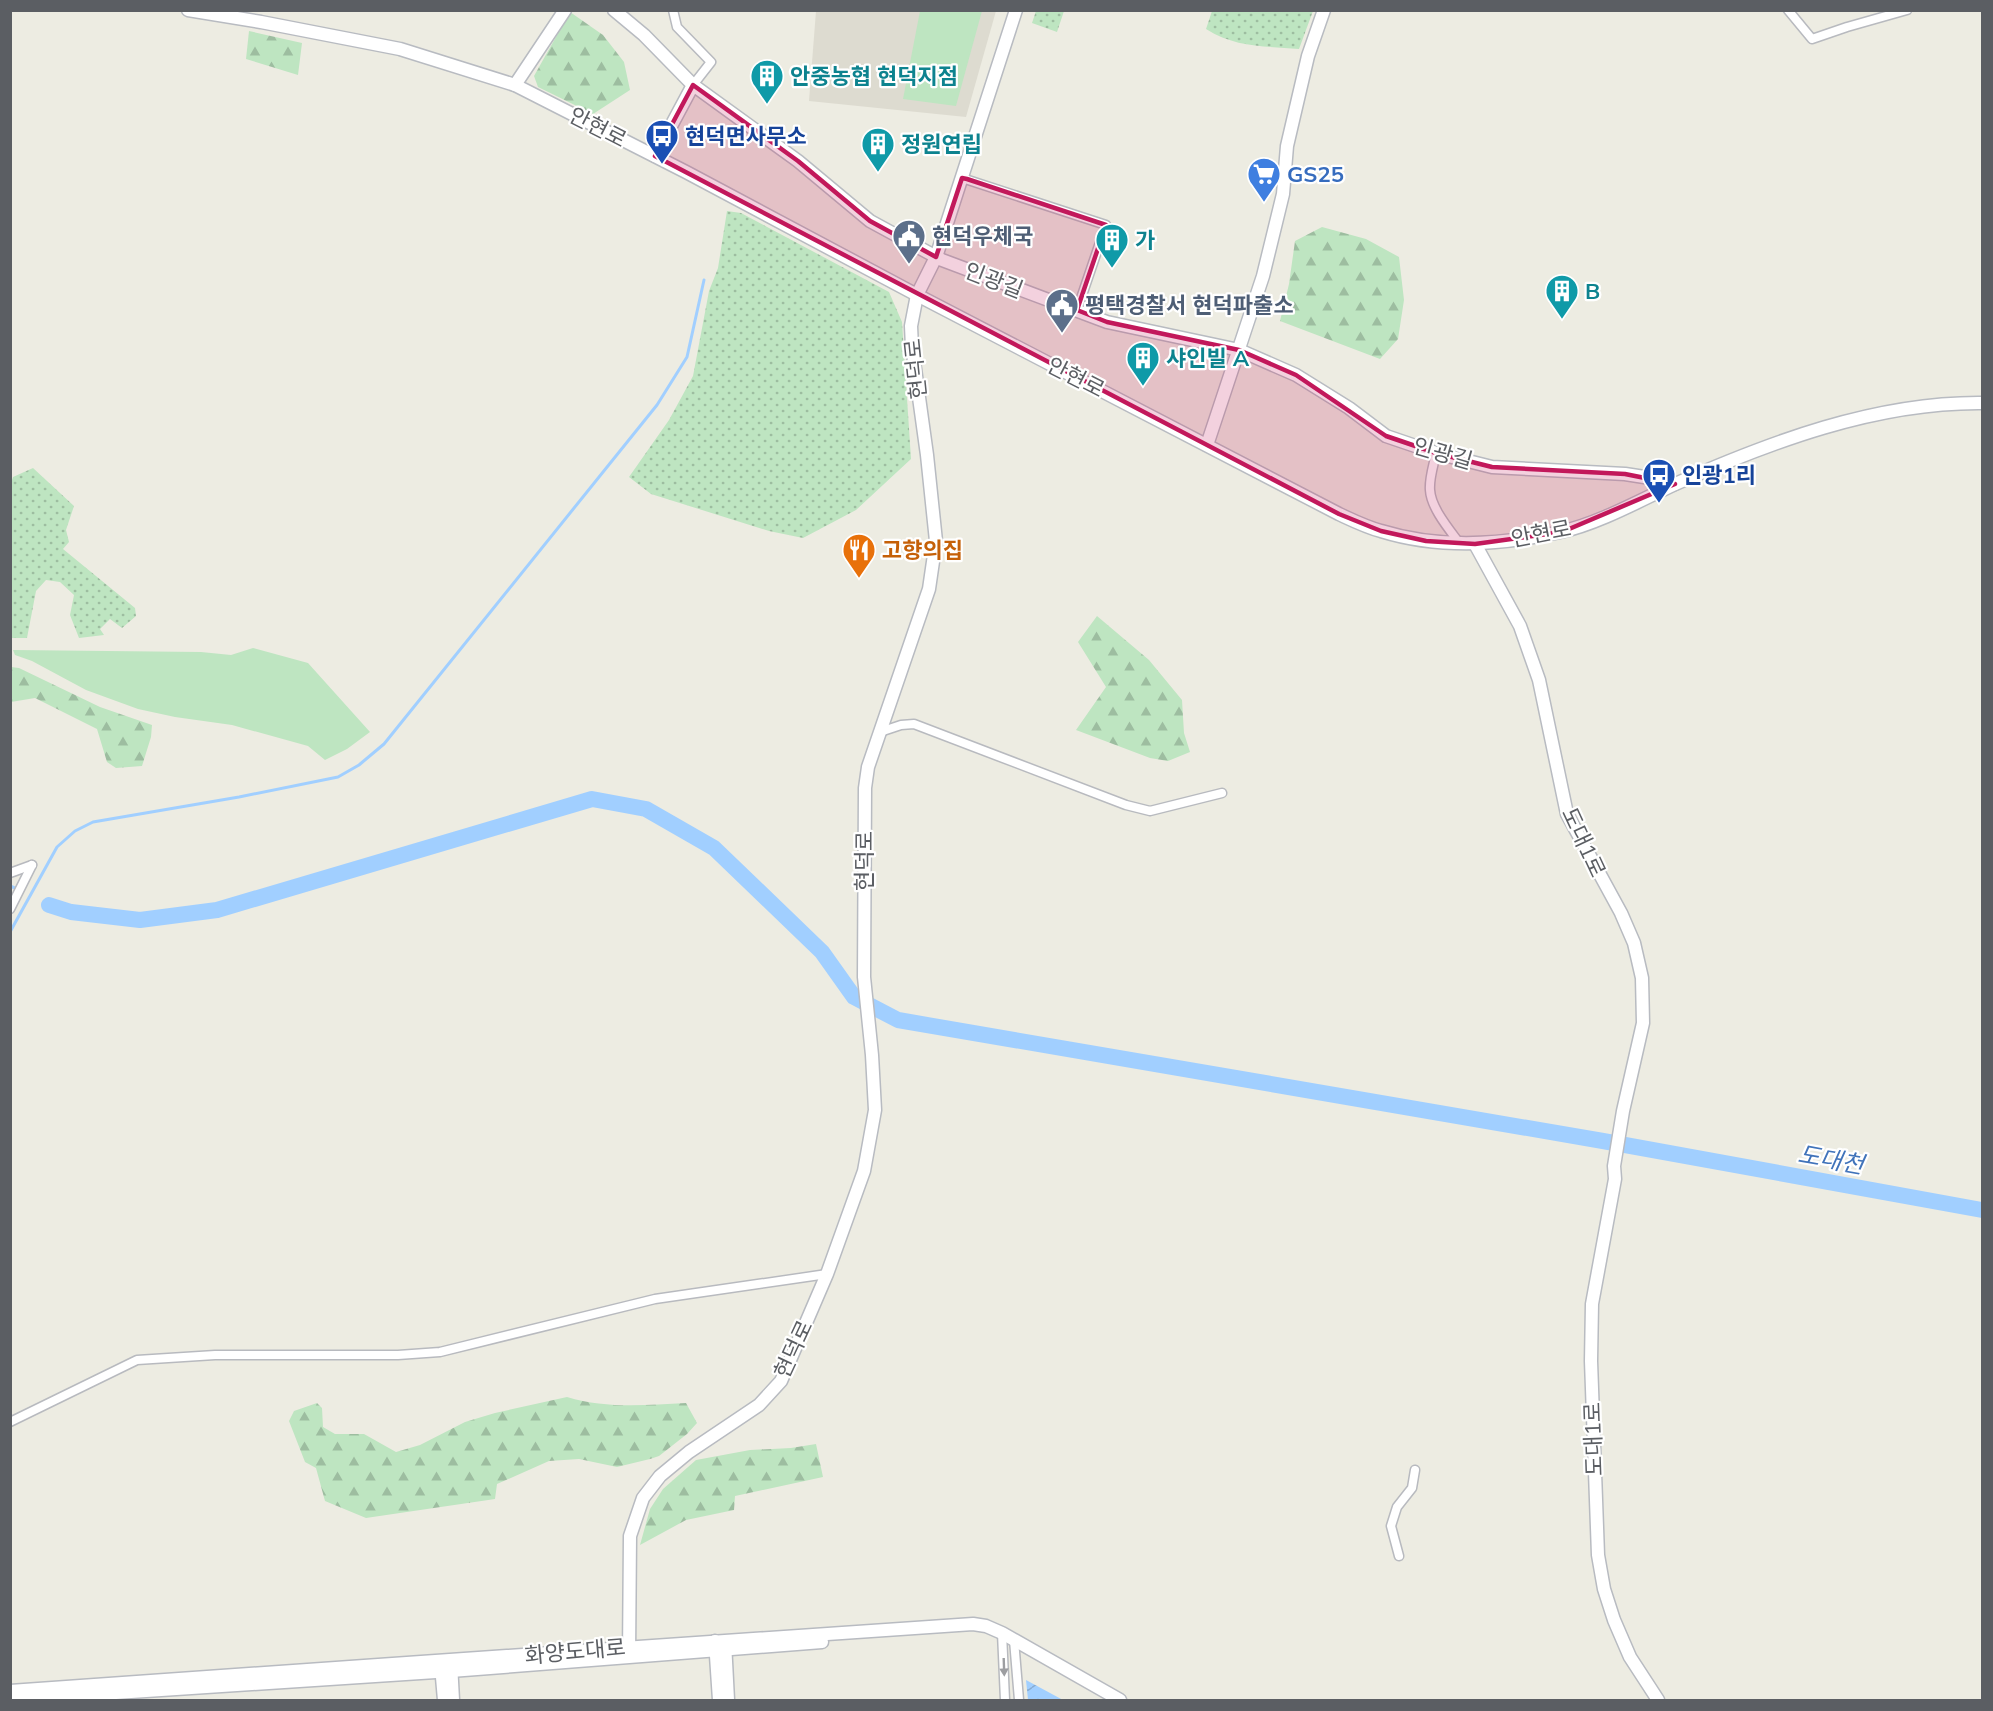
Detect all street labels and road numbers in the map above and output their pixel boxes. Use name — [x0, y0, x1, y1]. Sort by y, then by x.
street label: 안현로 — [565, 101, 631, 153]
street label: 인광길 — [961, 256, 1027, 304]
street label: 현덕로 — [898, 337, 932, 401]
street label: 안현로 — [1043, 351, 1109, 403]
street label: 인광길 — [1410, 431, 1476, 475]
street label: 안현로 — [1509, 513, 1573, 553]
street label: 도대1로 — [1556, 803, 1612, 881]
street label: 현덕로 — [850, 831, 878, 891]
street label: 현덕로 — [767, 1316, 819, 1382]
street label: 도대1로 — [1578, 1402, 1608, 1476]
street label: 화양도대로 — [523, 1633, 627, 1669]

